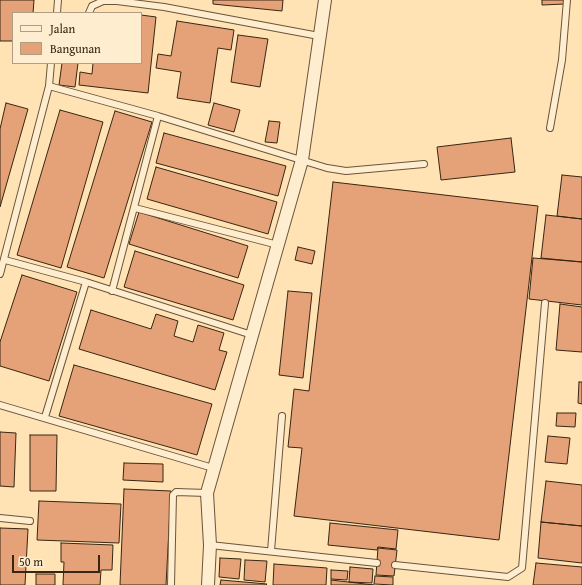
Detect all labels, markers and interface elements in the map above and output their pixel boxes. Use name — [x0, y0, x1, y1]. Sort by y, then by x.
legend — [12, 12, 142, 64]
text: Jalan — [50, 20, 75, 37]
text: Bangunan — [50, 40, 101, 57]
scale bar — [14, 547, 102, 573]
text: 50 m — [19, 553, 43, 570]

